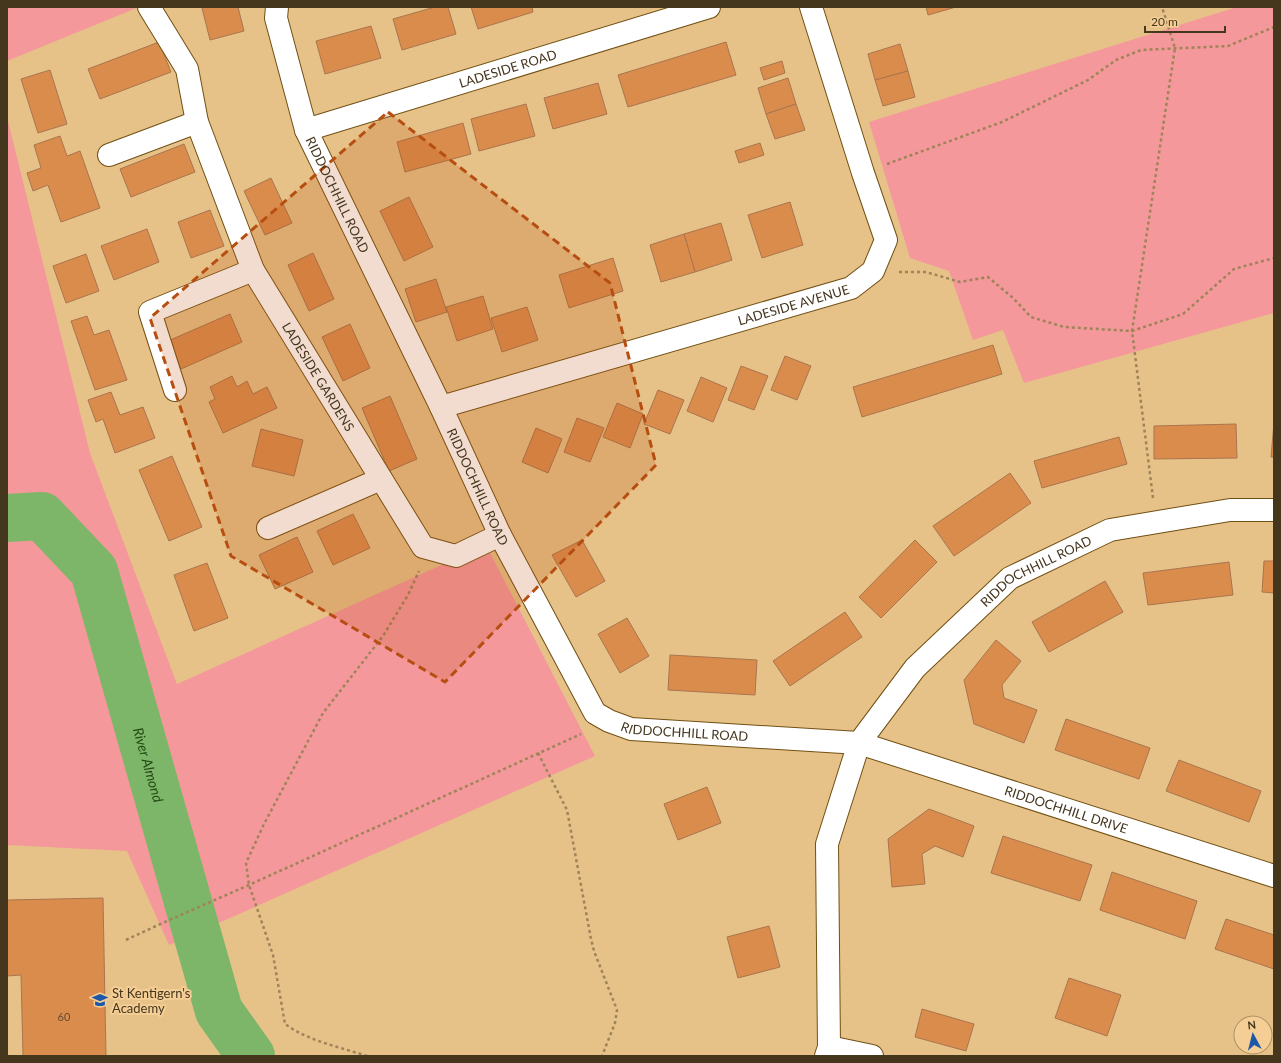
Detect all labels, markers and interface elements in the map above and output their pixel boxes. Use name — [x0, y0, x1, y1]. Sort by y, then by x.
scale bar — [1145, 8, 1225, 34]
text: 20 m — [1151, 14, 1178, 29]
street label: LADESIDE ROAD — [457, 46, 559, 91]
street label: RIDDOCHHILL ROAD — [302, 134, 373, 256]
street label: LADESIDE AVENUE — [736, 281, 851, 328]
street label: LADESIDE GARDENS — [279, 319, 358, 434]
street label: RIDDOCHHILL ROAD — [444, 426, 512, 548]
street label: RIDDOCHHILL ROAD — [977, 532, 1094, 610]
street label: RIDDOCHHILL ROAD — [619, 718, 749, 744]
water label: River Almond — [130, 725, 168, 805]
street label: RIDDOCHHILL DRIVE — [1003, 782, 1130, 837]
place label: St Kentigern's Academy — [112, 985, 191, 1016]
school or university icon: St Kentigern's Academy — [91, 991, 109, 1009]
house number: 60 — [58, 1010, 71, 1023]
north arrow — [1233, 1015, 1273, 1055]
text: N — [1247, 1018, 1257, 1032]

